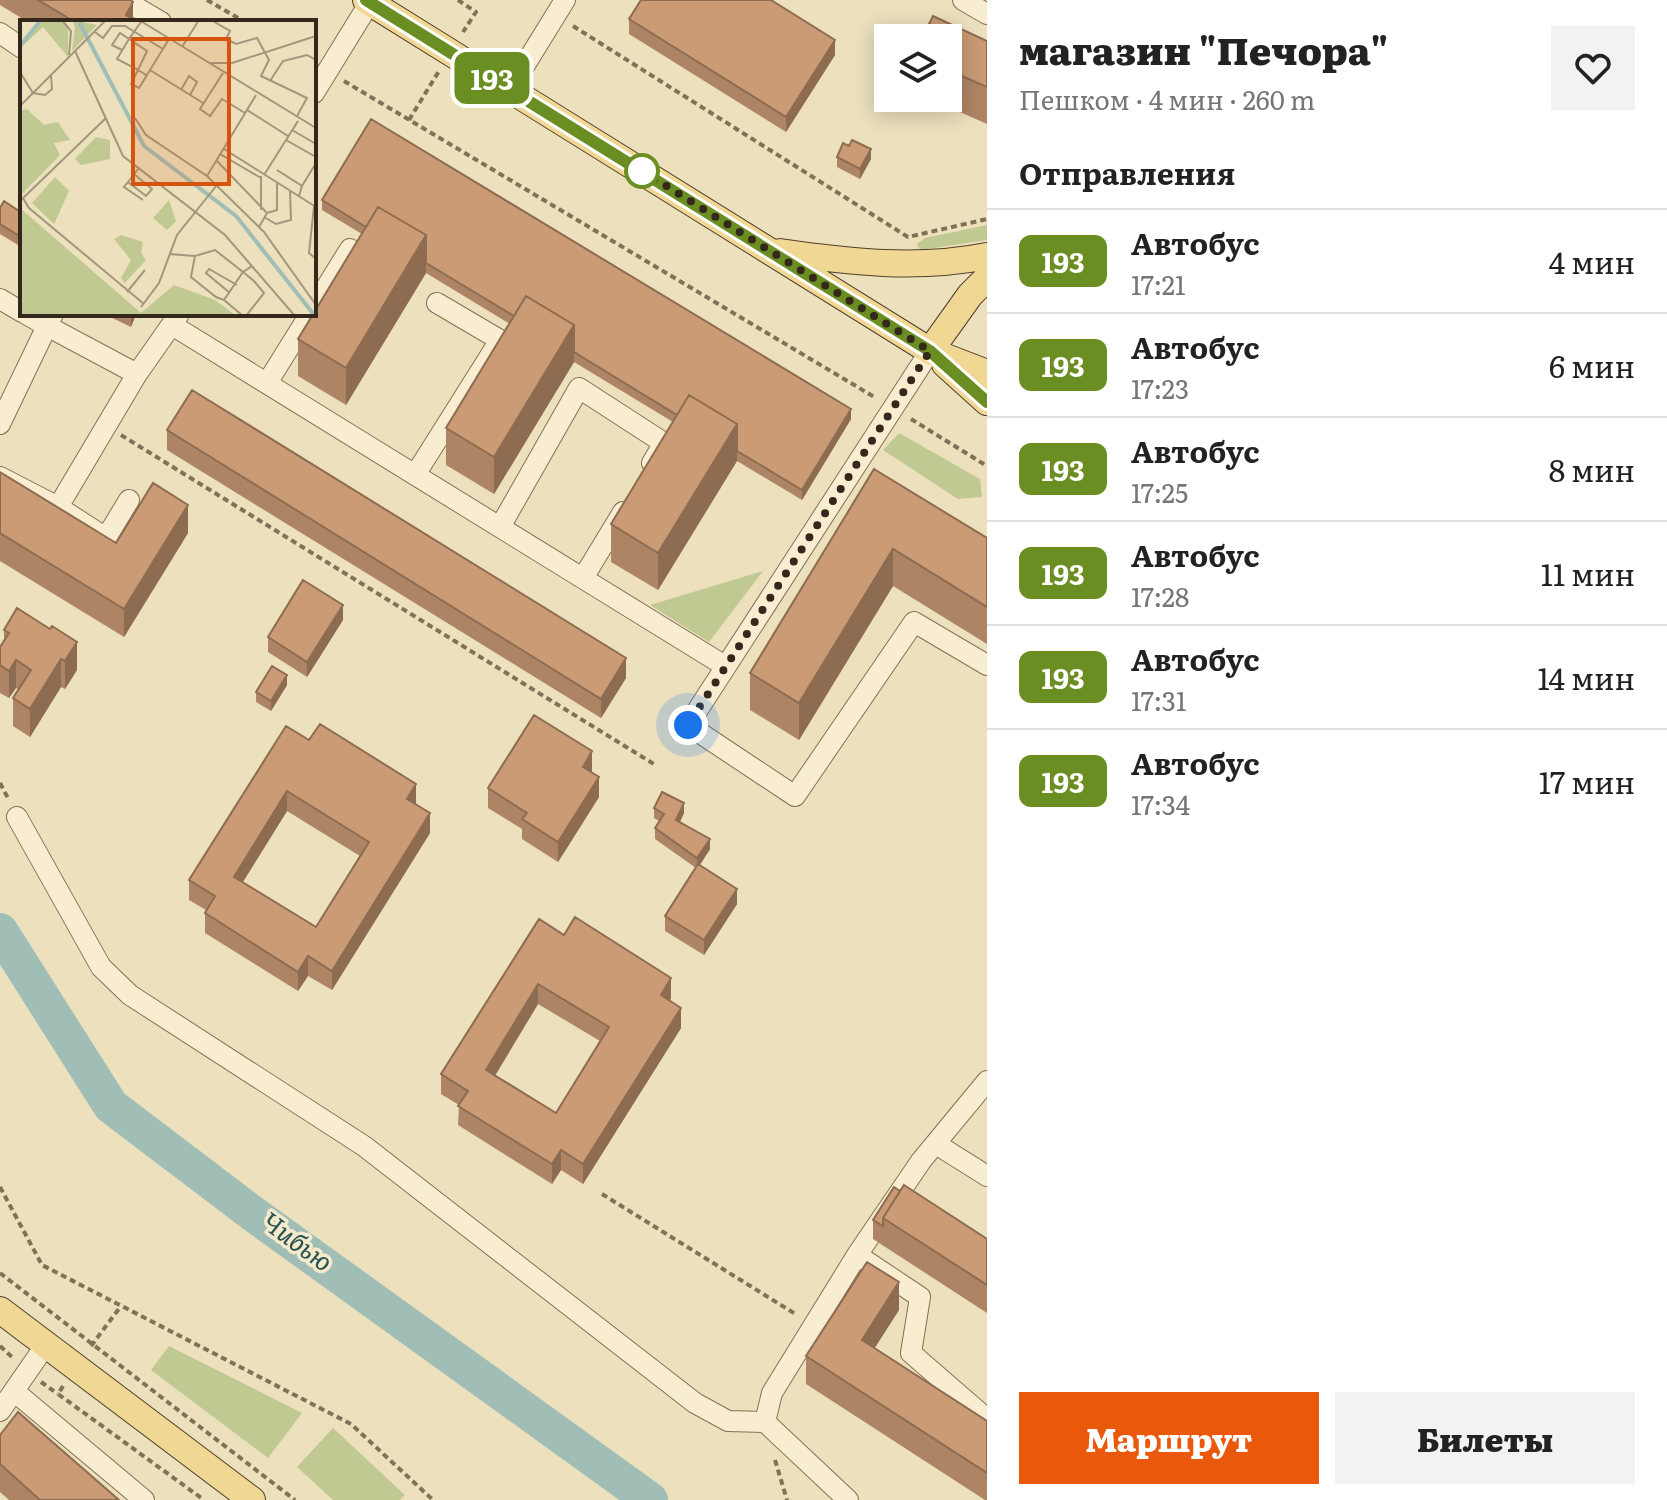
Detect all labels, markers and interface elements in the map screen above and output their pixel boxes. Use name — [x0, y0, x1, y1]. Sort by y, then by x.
inset map — [20, 20, 316, 316]
text: магазин "Печора" — [1019, 20, 1388, 77]
map controls — [874, 24, 962, 112]
button: layers — [874, 24, 962, 112]
button: heart — [1551, 26, 1635, 110]
line badge: 193 — [446, 52, 538, 104]
text: 193 — [470, 57, 514, 99]
text: Пешком · 4 мин · 260 m — [1019, 79, 1315, 118]
text: Отправления — [1019, 150, 1235, 194]
unlabelled marker — [625, 154, 659, 188]
text: Автобус — [1131, 220, 1260, 264]
text: 4 мин — [1549, 239, 1635, 283]
text: 193 — [1041, 240, 1085, 282]
text: 17:21 — [1131, 264, 1186, 303]
text: Автобус — [1131, 324, 1260, 368]
text: 6 мин — [1549, 343, 1635, 387]
text: 193 — [1041, 344, 1085, 386]
text: 17:23 — [1131, 368, 1189, 407]
text: Автобус — [1131, 428, 1260, 472]
text: 8 мин — [1549, 447, 1635, 491]
text: 193 — [1041, 448, 1085, 490]
text: 17:25 — [1131, 472, 1188, 511]
text: Автобус — [1131, 532, 1260, 576]
text: 11 мин — [1541, 551, 1635, 595]
text: 193 — [1041, 552, 1085, 594]
text: 17:28 — [1131, 576, 1189, 615]
text: Автобус — [1131, 636, 1260, 680]
text: 14 мин — [1538, 655, 1635, 699]
text: 193 — [1041, 656, 1085, 698]
text: 17:31 — [1131, 680, 1187, 719]
your location — [668, 705, 708, 745]
text: Автобус — [1131, 740, 1260, 784]
text: 17 мин — [1539, 759, 1635, 803]
text: 193 — [1041, 760, 1085, 802]
text: 17:34 — [1131, 784, 1190, 823]
water label: Чибью — [255, 1201, 342, 1279]
button: Маршрут — [1019, 1392, 1319, 1484]
button: Билеты — [1335, 1392, 1635, 1484]

